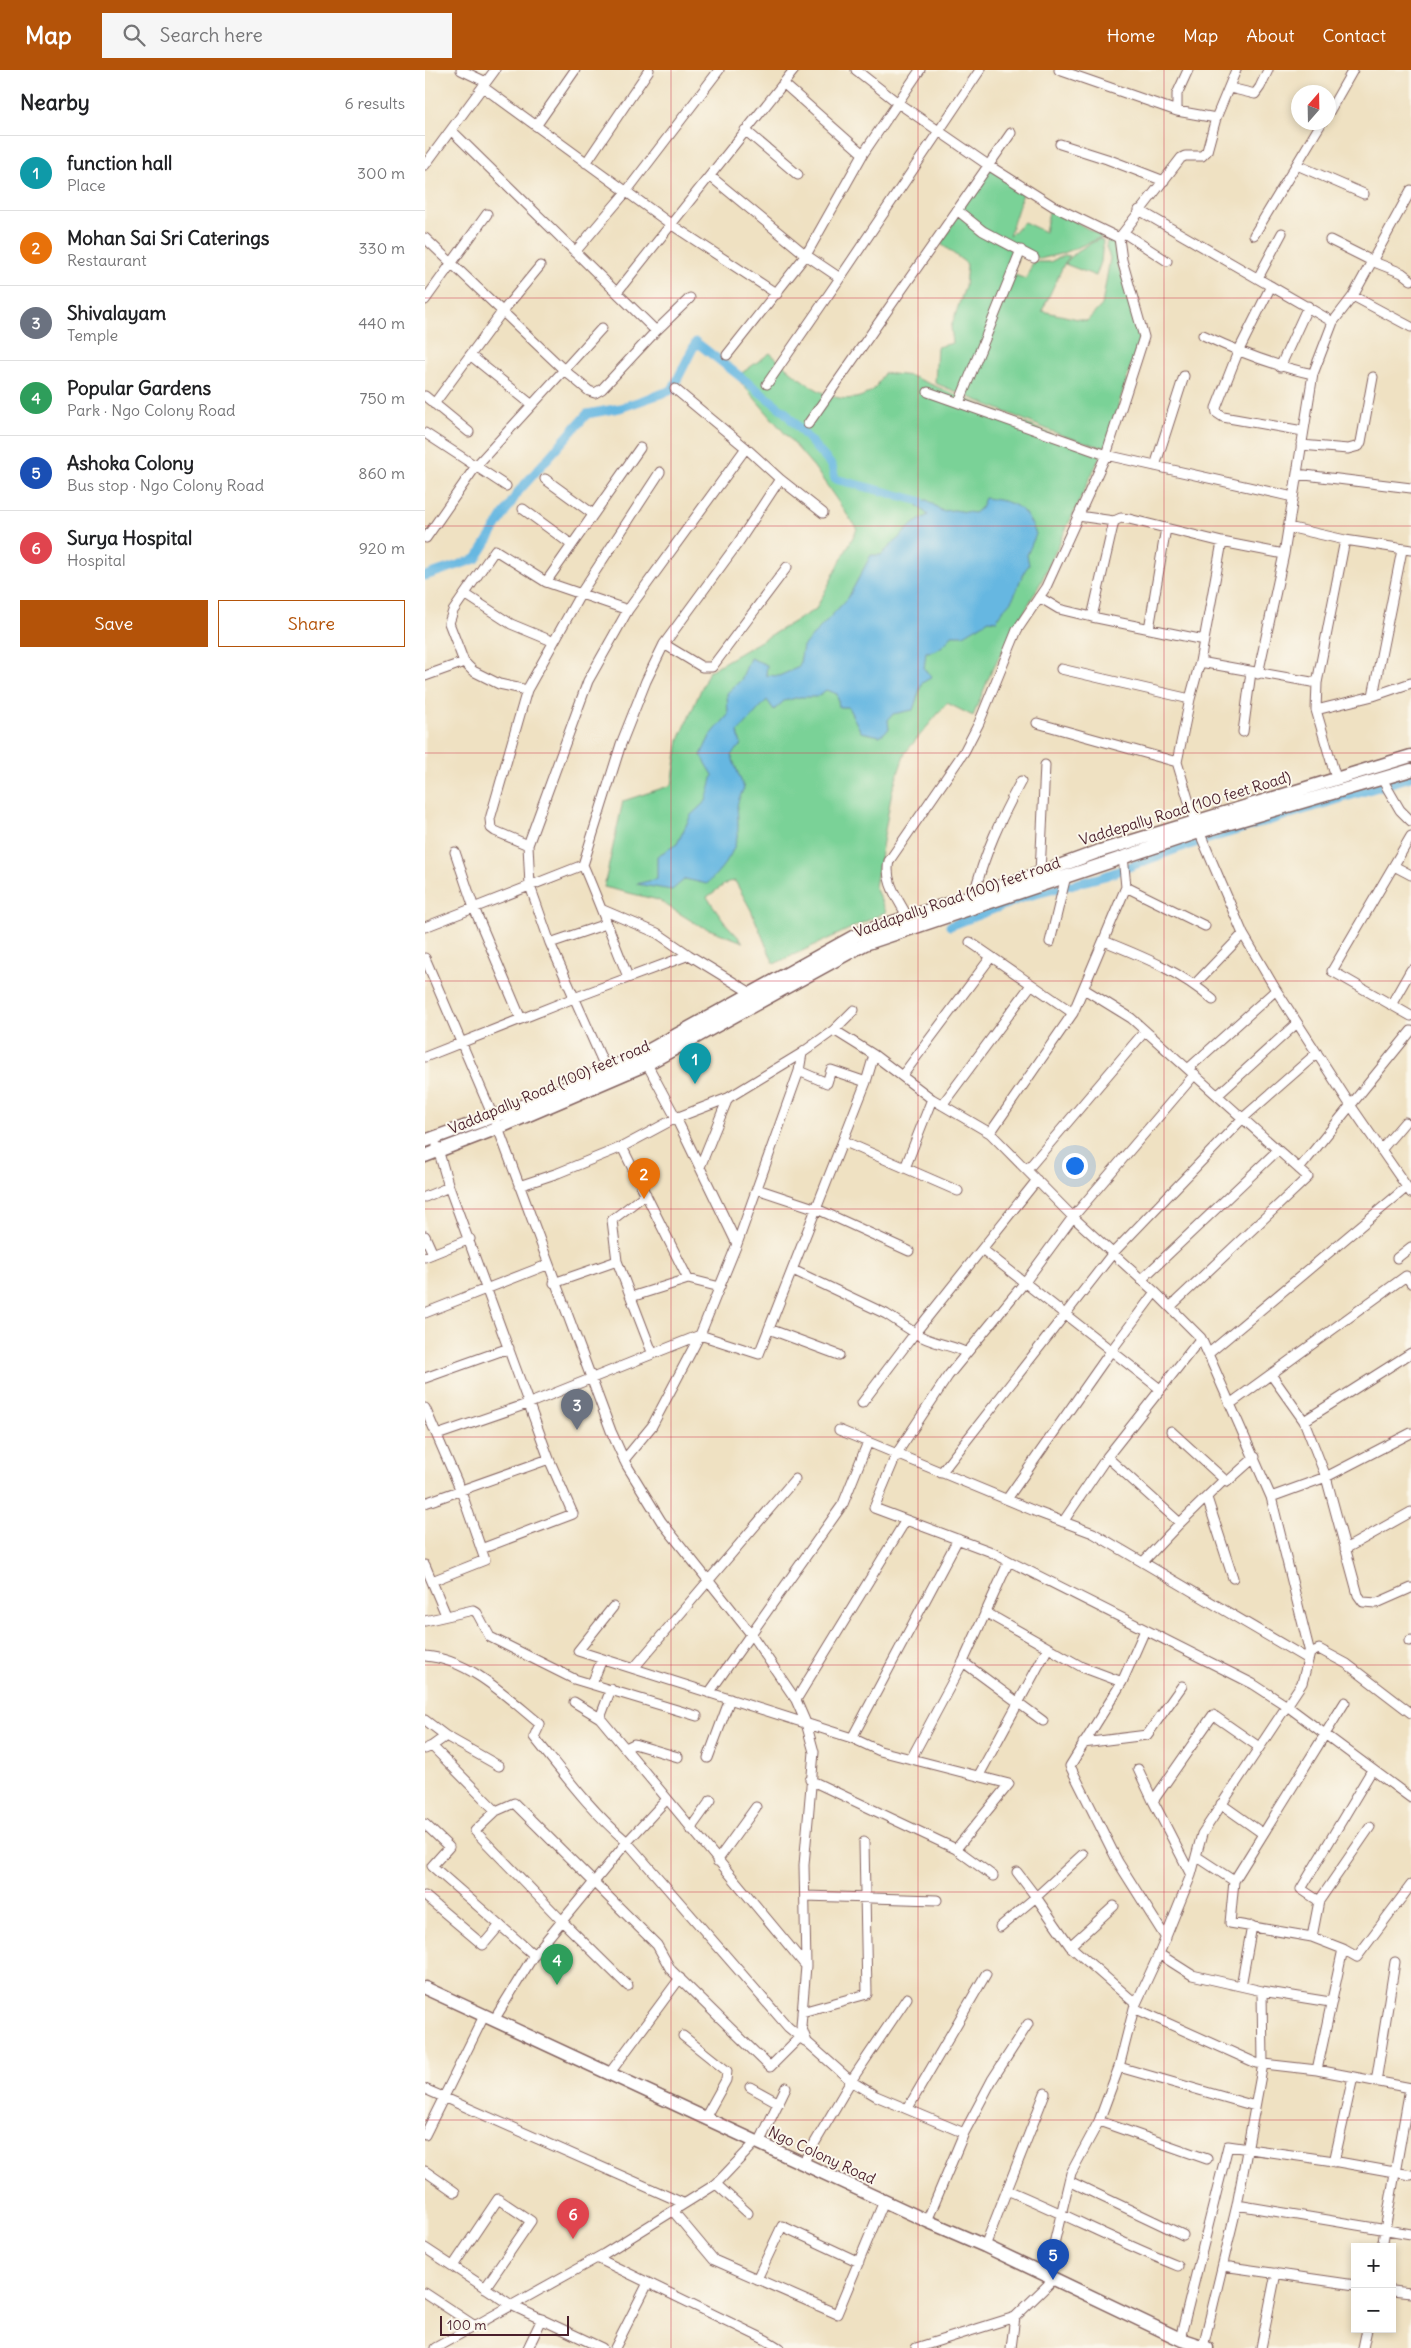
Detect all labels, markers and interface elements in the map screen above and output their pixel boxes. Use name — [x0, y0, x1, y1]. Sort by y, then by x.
search box — [102, 13, 452, 58]
text: Map — [25, 20, 72, 50]
icon: search — [120, 21, 148, 49]
text: Search here — [160, 23, 263, 47]
text: Home — [1107, 24, 1155, 47]
text: Map — [1183, 24, 1218, 47]
text: About — [1246, 24, 1294, 47]
text: Contact — [1322, 24, 1386, 47]
north arrow — [1291, 85, 1336, 130]
text: Nearby — [20, 89, 90, 116]
text: 6 results — [344, 93, 405, 113]
text: function hall — [67, 151, 172, 175]
text: 1 — [33, 163, 39, 183]
text: 300 m — [357, 163, 405, 183]
text: Place — [67, 175, 106, 195]
text: Mohan Sai Sri Caterings — [67, 226, 269, 250]
text: 2 — [32, 238, 40, 258]
text: 330 m — [358, 238, 405, 258]
text: Restaurant — [67, 250, 147, 270]
text: Shivalayam — [67, 301, 166, 325]
text: 3 — [31, 313, 41, 333]
text: 440 m — [358, 313, 405, 333]
text: Temple — [67, 325, 118, 345]
text: Popular Gardens — [67, 376, 211, 400]
text: 4 — [31, 388, 41, 408]
text: 750 m — [360, 388, 405, 408]
text: Park · Ngo Colony Road — [67, 400, 235, 420]
text: Ashoka Colony — [67, 451, 194, 475]
text: 5 — [31, 463, 41, 483]
text: 860 m — [358, 463, 405, 483]
text: Bus stop · Ngo Colony Road — [67, 475, 264, 495]
text: Surya Hospital — [67, 526, 192, 550]
text: 6 — [31, 538, 41, 558]
text: 920 m — [359, 538, 405, 558]
text: Hospital — [67, 550, 126, 570]
button: Save — [20, 600, 208, 647]
button: Share — [218, 600, 405, 647]
street label: Vaddepally Road (100 feet Road) — [1077, 767, 1293, 849]
street label: Vaddapally Road (100) feet road — [851, 853, 1063, 941]
street label: Vaddapally Road (100) feet road — [445, 1036, 653, 1138]
pin: 1 — [679, 1043, 711, 1084]
your location — [1062, 1153, 1088, 1179]
pin: 2 — [628, 1158, 660, 1199]
pin: 3 — [561, 1389, 593, 1430]
pin: 4 — [541, 1944, 573, 1985]
street label: Ngo Colony Road — [765, 2122, 879, 2188]
pin: 6 — [557, 2198, 589, 2239]
pin: 5 — [1037, 2239, 1069, 2280]
map controls — [1351, 2243, 1396, 2333]
button: + — [1351, 2243, 1396, 2288]
button: − — [1351, 2288, 1396, 2333]
scale bar — [440, 2313, 569, 2336]
text: 100 m — [447, 2316, 487, 2334]

